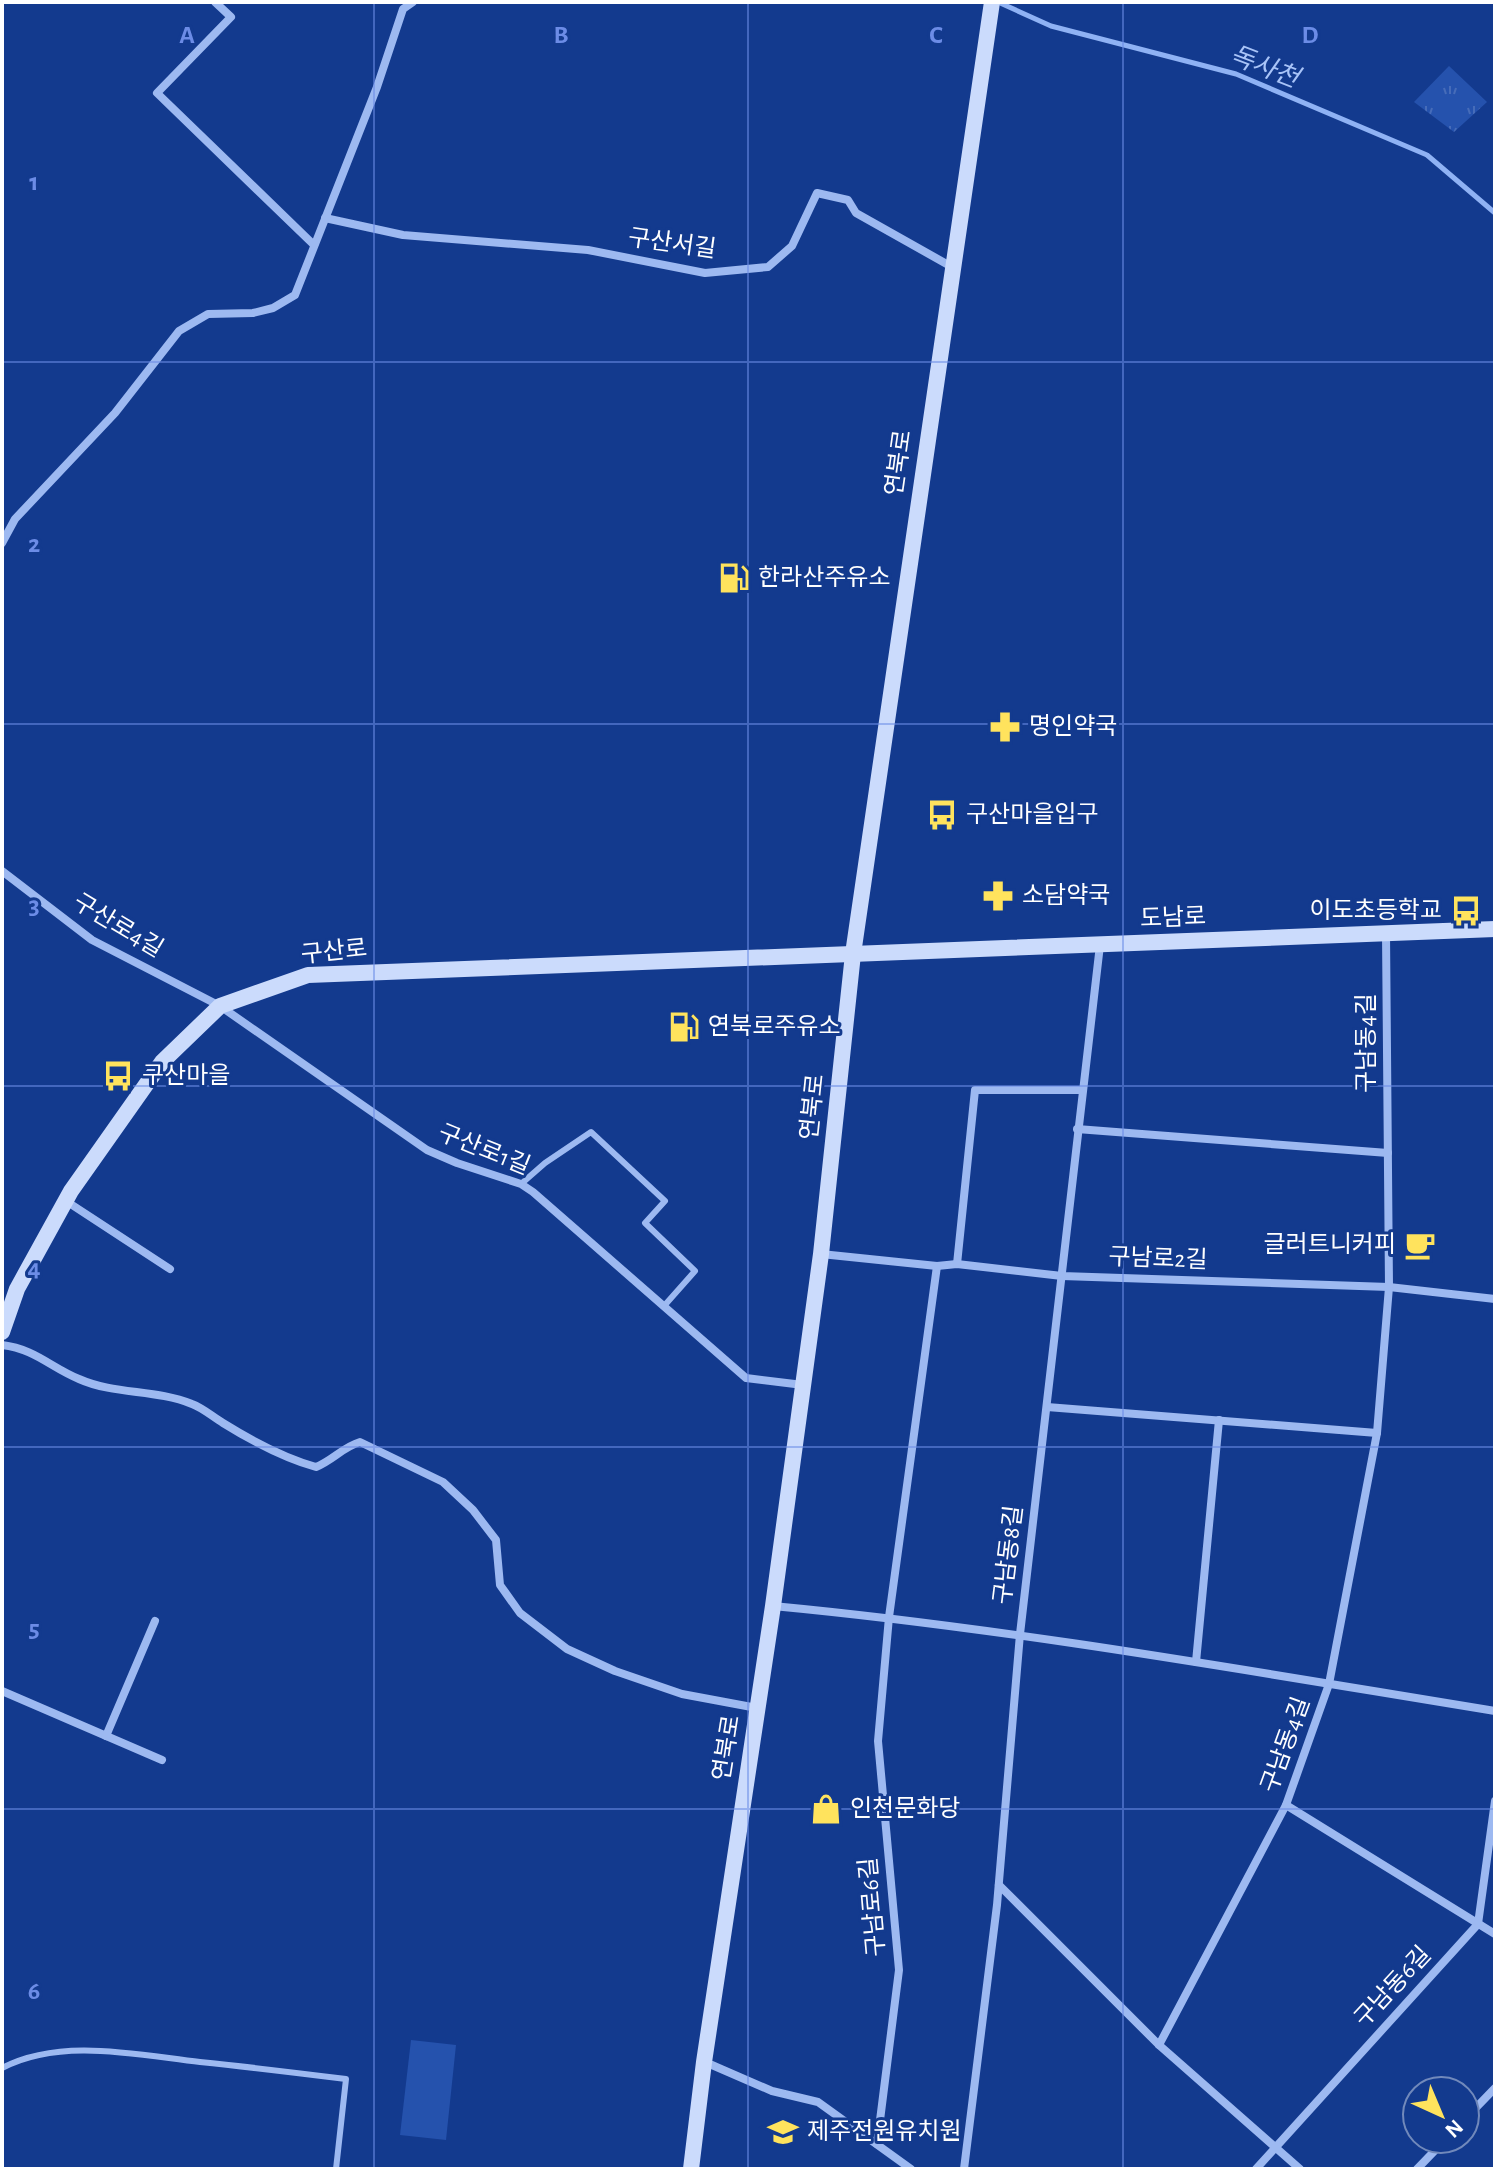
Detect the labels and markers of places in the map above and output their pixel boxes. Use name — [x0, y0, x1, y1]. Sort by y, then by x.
fuel station icon: 한라산주유소 — [717, 561, 751, 595]
place label: 한라산주유소 — [758, 565, 890, 590]
pharmacy icon: 명인약국 — [988, 710, 1022, 744]
place label: 명인약국 — [1029, 713, 1117, 739]
bus stop icon: 구산마을입구 — [925, 798, 959, 832]
place label: 구산마을입구 — [966, 802, 1098, 827]
pharmacy icon: 소담약국 — [981, 879, 1015, 913]
place label: 소담약국 — [1022, 883, 1110, 908]
bus stop icon: 이도초등학교 — [1449, 894, 1483, 928]
place label: 이도초등학교 — [1310, 897, 1442, 923]
fuel station icon: 연북로주유소 — [667, 1010, 701, 1044]
place label: 연북로주유소 — [708, 1014, 840, 1039]
bus stop icon: 구산마을 — [101, 1059, 135, 1093]
place label: 구산마을 — [142, 1063, 230, 1088]
cafe icon: 글러트니커피 — [1403, 1228, 1437, 1262]
place label: 글러트니커피 — [1264, 1232, 1396, 1257]
shop icon: 인천문화당 — [809, 1792, 843, 1826]
place label: 인천문화당 — [850, 1796, 960, 1821]
school or university icon: 제주전원유치원 — [766, 2115, 800, 2149]
place label: 제주전원유치원 — [807, 2119, 962, 2144]

